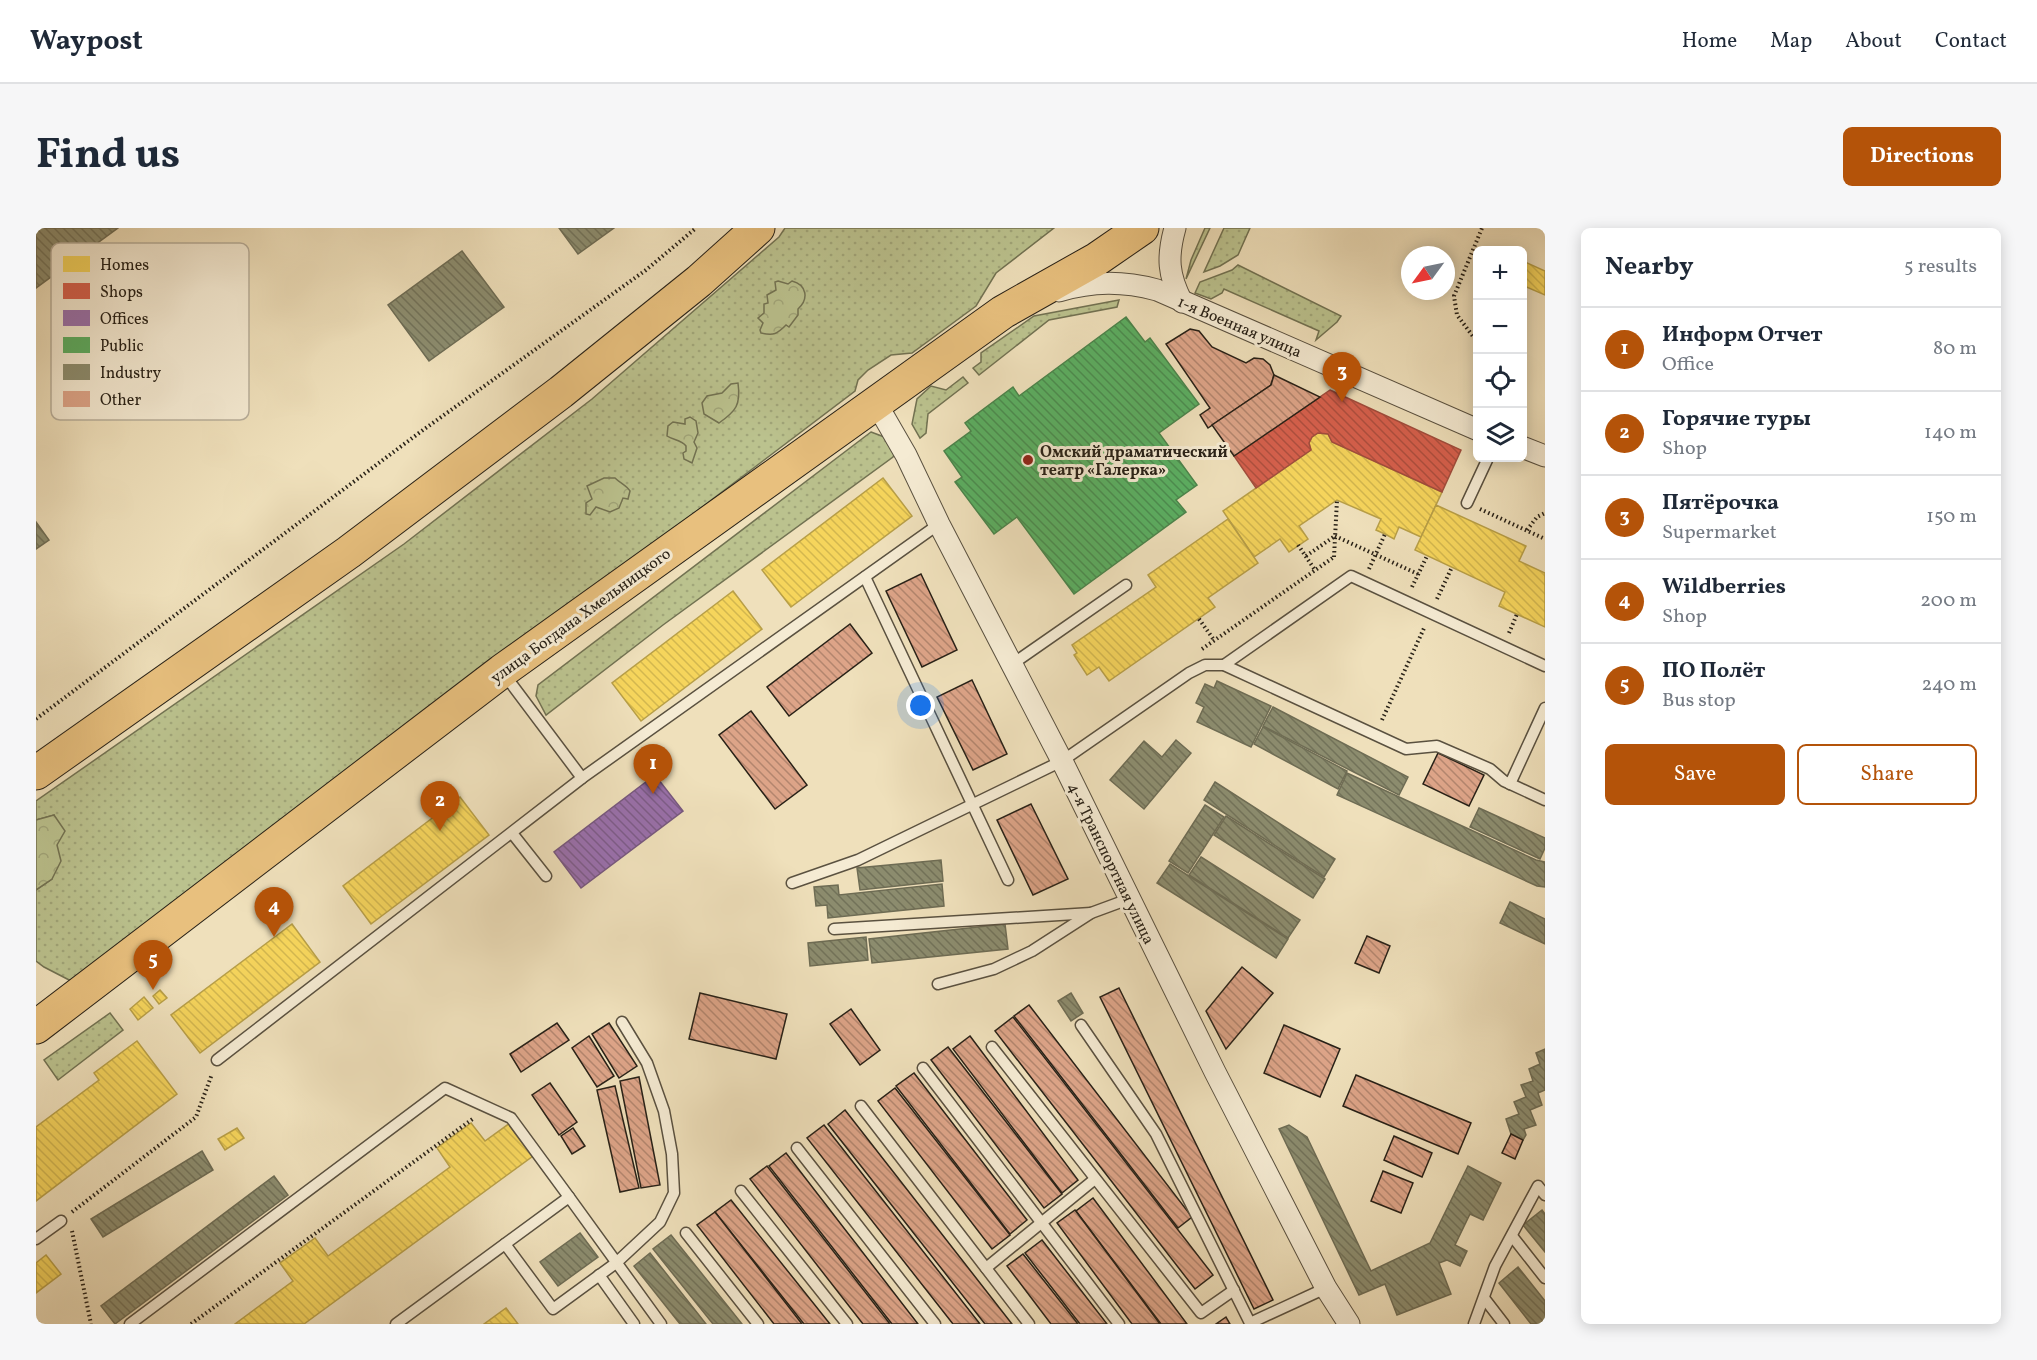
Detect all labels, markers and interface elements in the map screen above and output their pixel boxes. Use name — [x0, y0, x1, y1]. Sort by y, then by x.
text: Waypost — [30, 22, 143, 61]
text: Home — [1682, 27, 1737, 56]
text: Map — [1770, 27, 1812, 56]
text: About — [1845, 27, 1902, 56]
text: Contact — [1935, 27, 2007, 56]
text: Find us — [36, 127, 180, 186]
button: Directions — [1843, 127, 2001, 186]
legend — [51, 243, 249, 420]
north arrow — [1401, 246, 1455, 300]
map controls — [1473, 246, 1527, 462]
button: + — [1473, 246, 1527, 300]
text: Nearby — [1605, 249, 1694, 285]
text: 5 results — [1904, 253, 1977, 281]
text: Homes — [100, 255, 149, 277]
text: Shops — [100, 282, 143, 304]
street label: 1-я Военная улица — [1174, 292, 1305, 364]
button: − — [1473, 300, 1527, 354]
text: Offices — [100, 309, 149, 331]
text: Информ Отчет — [1662, 320, 1823, 351]
text: 1 — [1620, 335, 1629, 363]
text: 80 m — [1933, 335, 1977, 363]
text: Public — [100, 336, 144, 358]
text: Office — [1662, 351, 1714, 379]
pin: 3 — [1322, 352, 1362, 402]
button: locate — [1473, 354, 1527, 408]
text: Industry — [100, 363, 161, 385]
text: Other — [100, 390, 141, 412]
text: Горячие туры — [1662, 404, 1811, 435]
button: layers — [1473, 408, 1527, 462]
text: 2 — [1619, 419, 1630, 447]
text: 140 m — [1924, 419, 1977, 447]
text: Shop — [1662, 435, 1707, 463]
place label: Омский драматический театр «Галерка» — [1040, 442, 1228, 482]
marker: Омский драматический театр «Галерка» — [1021, 453, 1035, 467]
text: Пятёрочка — [1662, 488, 1779, 519]
text: 3 — [1619, 503, 1630, 531]
text: 150 m — [1926, 503, 1977, 531]
text: Supermarket — [1662, 519, 1777, 547]
street label: улица Богдана Хмельницкого — [487, 544, 676, 690]
text: Wildberries — [1662, 572, 1786, 603]
text: 4 — [1618, 587, 1631, 615]
text: 200 m — [1920, 587, 1977, 615]
text: Shop — [1662, 603, 1707, 631]
text: ПО Полёт — [1662, 656, 1765, 687]
text: 5 — [1620, 671, 1629, 699]
text: 240 m — [1922, 671, 1977, 699]
text: Bus stop — [1662, 687, 1736, 715]
your location — [906, 691, 935, 720]
pin: 1 — [634, 744, 672, 794]
button: Save — [1605, 744, 1785, 805]
button: Share — [1797, 744, 1977, 805]
street label: 4-я Транспортная улица — [1061, 779, 1159, 949]
pin: 2 — [420, 782, 460, 831]
pin: 4 — [254, 888, 294, 937]
pin: 5 — [134, 940, 172, 990]

